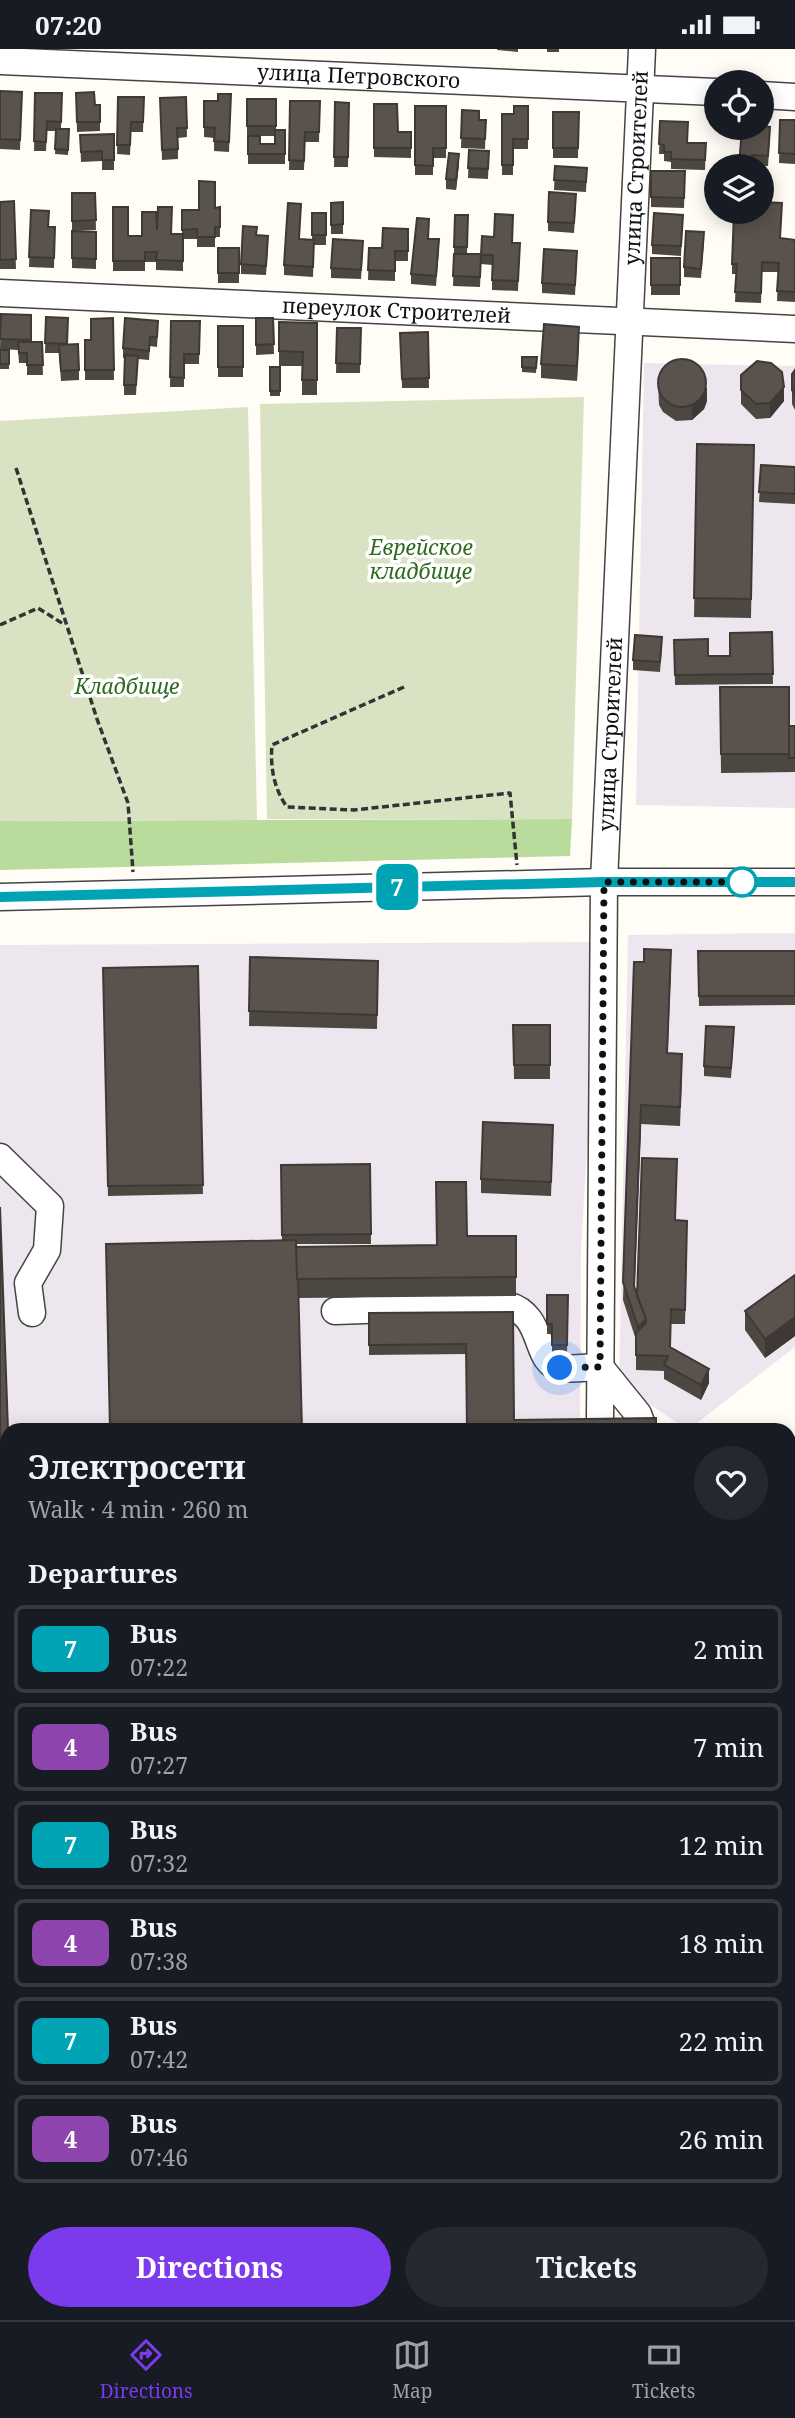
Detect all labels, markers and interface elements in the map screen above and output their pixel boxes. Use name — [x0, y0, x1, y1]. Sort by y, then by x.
text: 07:20 — [35, 7, 102, 43]
street label: улица Петровского — [256, 57, 461, 94]
street label: улица Строителей — [617, 70, 654, 266]
map controls — [704, 70, 774, 224]
button: locate — [704, 70, 774, 140]
button: layers — [704, 154, 774, 224]
street label: переулок Строителей — [282, 291, 512, 329]
park label: Еврейское кладбище — [368, 533, 473, 585]
street label: улица Строителей — [591, 636, 628, 832]
park label: Кладбище — [74, 672, 179, 700]
line badge: 7 — [374, 864, 420, 910]
unlabelled marker — [727, 867, 757, 897]
text: 7 — [390, 870, 404, 903]
your location — [542, 1350, 577, 1385]
text: Электросети — [28, 1444, 246, 1489]
button: heart — [694, 1446, 768, 1520]
text: Walk · 4 min · 260 m — [28, 1493, 248, 1525]
text: Departures — [28, 1555, 178, 1591]
text: Bus — [130, 1615, 177, 1651]
text: 2 min — [693, 1631, 764, 1667]
text: 7 — [64, 1632, 77, 1665]
text: 07:22 — [130, 1651, 188, 1683]
text: Bus — [130, 1713, 177, 1749]
text: 7 min — [693, 1729, 764, 1765]
text: 4 — [64, 1730, 77, 1763]
text: 07:27 — [130, 1749, 188, 1781]
text: Bus — [130, 1811, 177, 1847]
text: 12 min — [679, 1827, 764, 1863]
text: 7 — [64, 1828, 77, 1861]
text: 07:32 — [130, 1847, 188, 1879]
text: Bus — [130, 1909, 177, 1945]
text: 18 min — [679, 1925, 764, 1961]
text: 4 — [64, 1926, 77, 1959]
text: 07:38 — [130, 1945, 188, 1977]
text: Bus — [130, 2007, 177, 2043]
text: 22 min — [679, 2023, 764, 2059]
text: 7 — [64, 2024, 77, 2057]
text: 07:42 — [130, 2043, 188, 2075]
text: Bus — [130, 2105, 177, 2141]
text: 26 min — [679, 2121, 764, 2157]
text: 4 — [64, 2122, 77, 2155]
text: 07:46 — [130, 2141, 188, 2173]
button: Directions — [28, 2227, 391, 2307]
button: Tickets — [405, 2227, 768, 2307]
tab: Directions — [100, 2336, 193, 2404]
tab: Map — [392, 2336, 432, 2404]
tab: Tickets — [632, 2336, 695, 2404]

